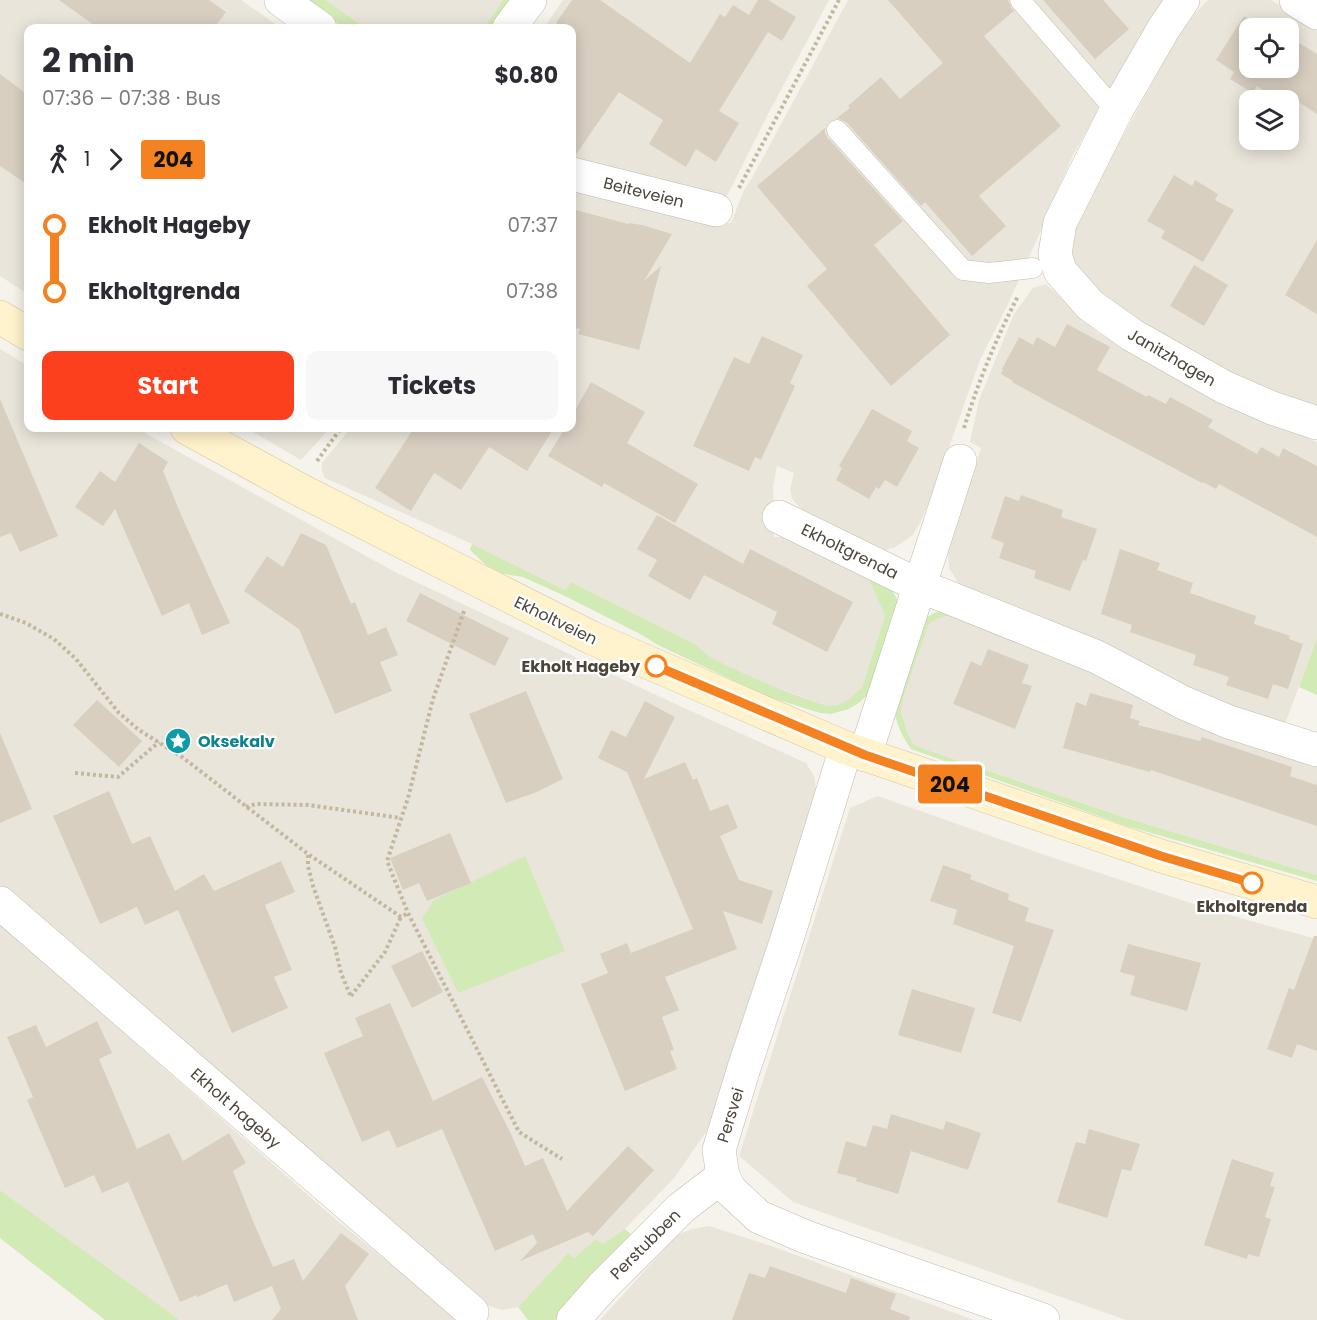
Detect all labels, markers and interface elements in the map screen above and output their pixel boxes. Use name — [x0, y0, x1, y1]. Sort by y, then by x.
map controls — [1239, 18, 1299, 150]
button: locate — [1239, 18, 1299, 78]
text: 2 min — [42, 37, 135, 84]
text: $0.80 — [494, 60, 558, 91]
text: 07:36 – 07:38 · Bus — [42, 84, 221, 112]
button: layers — [1239, 90, 1299, 150]
icon: walk — [42, 143, 75, 176]
icon: forward — [99, 143, 132, 176]
text: 1 — [84, 145, 90, 173]
text: 204 — [153, 145, 193, 174]
street label: Beiteveien — [601, 171, 687, 214]
text: Ekholt Hageby — [88, 210, 251, 241]
text: 07:37 — [508, 211, 558, 239]
text: Ekholtgrenda — [88, 276, 240, 307]
text: 07:38 — [506, 277, 558, 305]
street label: Janitzhagen — [1123, 323, 1220, 392]
button: Start — [42, 351, 294, 420]
button: Tickets — [306, 351, 558, 420]
street label: Ekholtgrenda — [797, 518, 902, 585]
street label: Ekholtveien — [510, 590, 601, 650]
place label: Ekholt Hageby — [522, 655, 641, 678]
marker: Ekholt Hageby — [645, 655, 667, 677]
place icon: Oksekalv — [163, 726, 193, 756]
place label: Oksekalv — [198, 730, 275, 753]
line badge: 204 — [916, 764, 984, 804]
text: 204 — [930, 770, 970, 799]
marker: Ekholtgrenda — [1241, 872, 1263, 894]
place label: Ekholtgrenda — [1197, 895, 1307, 918]
street label: Ekholt hageby — [186, 1063, 286, 1154]
street label: Persvei — [711, 1085, 750, 1145]
street label: Perstubben — [605, 1204, 686, 1285]

